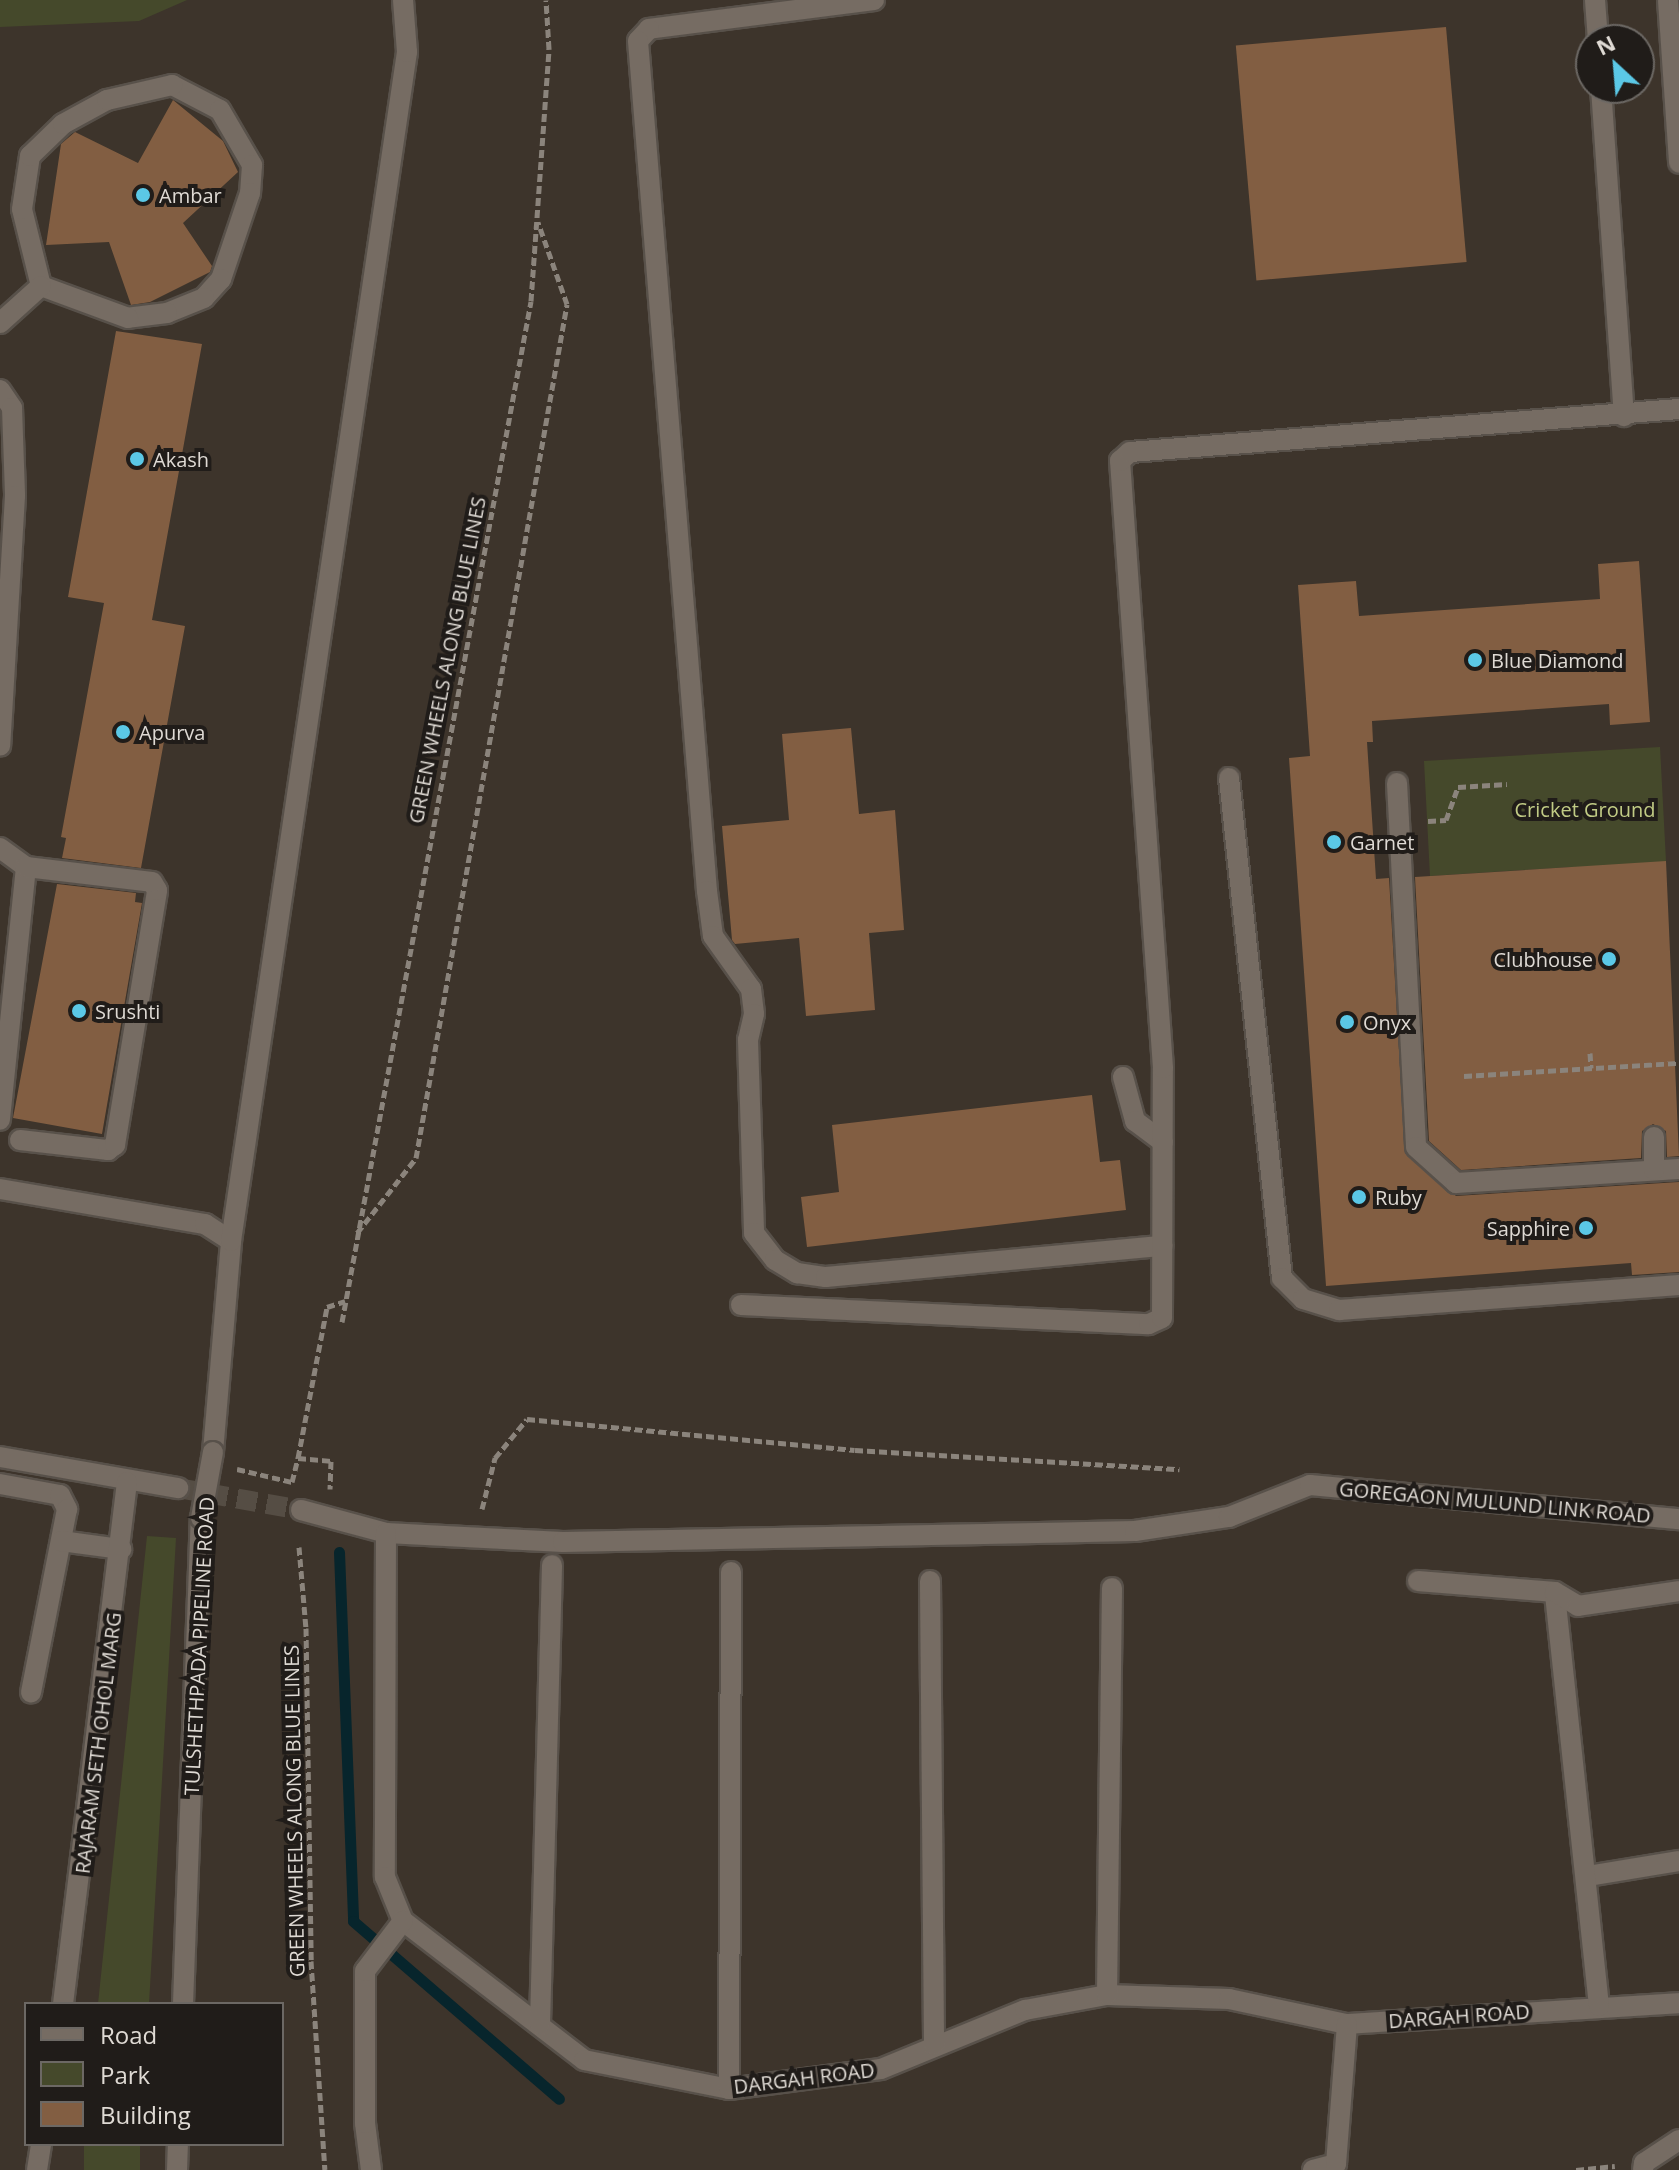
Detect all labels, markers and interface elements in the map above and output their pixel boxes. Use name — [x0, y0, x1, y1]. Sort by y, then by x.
north arrow — [1575, 24, 1655, 104]
text: N — [1591, 27, 1620, 62]
place label: Ambar — [159, 183, 222, 207]
marker: Ambar — [134, 186, 152, 204]
place label: Akash — [153, 447, 209, 471]
marker: Akash — [128, 450, 146, 468]
street label: GREEN WHEELS ALONG BLUE LINES — [404, 495, 490, 825]
place label: Blue Diamond — [1491, 648, 1623, 672]
marker: Blue Diamond — [1466, 651, 1484, 669]
place label: Apurva — [139, 720, 205, 744]
marker: Apurva — [114, 723, 132, 741]
park label: Cricket Ground — [1515, 797, 1655, 821]
place label: Garnet — [1350, 830, 1414, 854]
marker: Garnet — [1325, 833, 1343, 851]
place label: Clubhouse — [1494, 947, 1593, 971]
marker: Clubhouse — [1600, 950, 1618, 968]
place label: Srushti — [95, 999, 160, 1023]
marker: Srushti — [70, 1002, 88, 1020]
place label: Onyx — [1363, 1010, 1411, 1034]
marker: Onyx — [1338, 1013, 1356, 1031]
place label: Ruby — [1375, 1185, 1422, 1209]
marker: Ruby — [1350, 1188, 1368, 1206]
place label: Sapphire — [1487, 1216, 1570, 1240]
marker: Sapphire — [1577, 1219, 1595, 1237]
street label: GOREGAON MULUND LINK ROAD — [1338, 1476, 1652, 1528]
street label: TULSHETHPADA PIPELINE ROAD — [179, 1496, 219, 1796]
street label: RAJARAM SETH OHOL MARG — [70, 1611, 126, 1875]
street label: GREEN WHEELS ALONG BLUE LINES — [279, 1645, 309, 1977]
street label: DARGAH ROAD — [1387, 1999, 1531, 2033]
legend — [24, 2002, 284, 2146]
text: Road — [100, 2018, 157, 2051]
street label: DARGAH ROAD — [732, 2057, 876, 2099]
text: Park — [100, 2058, 150, 2091]
text: Building — [100, 2098, 191, 2131]

